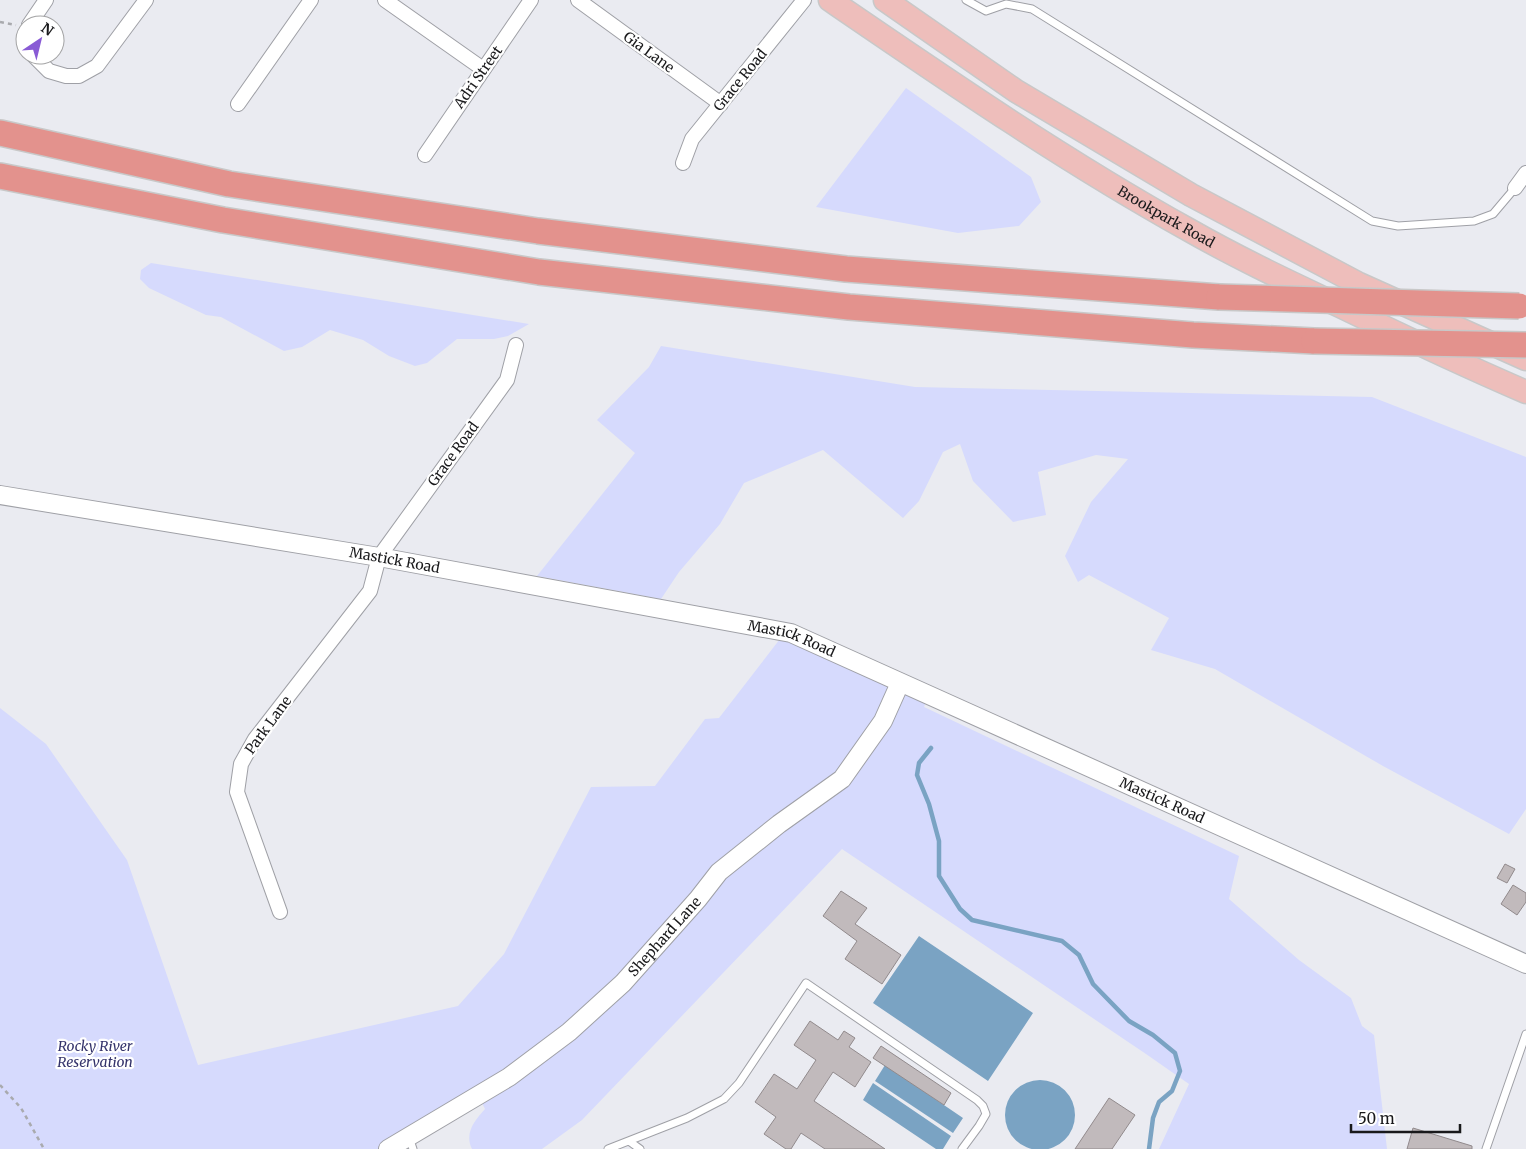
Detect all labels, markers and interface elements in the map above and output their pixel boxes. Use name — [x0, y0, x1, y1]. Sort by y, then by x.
north arrow — [15, 15, 65, 65]
text: N — [38, 19, 57, 40]
street label: Gia Lane — [620, 28, 678, 76]
street label: Adri Street — [449, 42, 506, 113]
street label: Grace Road — [709, 45, 771, 115]
street label: Brookpark Road — [1114, 182, 1218, 252]
street label: Grace Road — [424, 418, 483, 490]
street label: Mastick Road — [348, 543, 442, 577]
street label: Mastick Road — [746, 616, 839, 661]
street label: Park Lane — [241, 692, 295, 758]
street label: Mastick Road — [1117, 773, 1208, 827]
street label: Shephard Lane — [624, 893, 705, 980]
park label: Rocky River Reservation — [57, 1037, 133, 1071]
scale bar — [1351, 1102, 1460, 1134]
text: 50 m — [1358, 1109, 1395, 1128]

